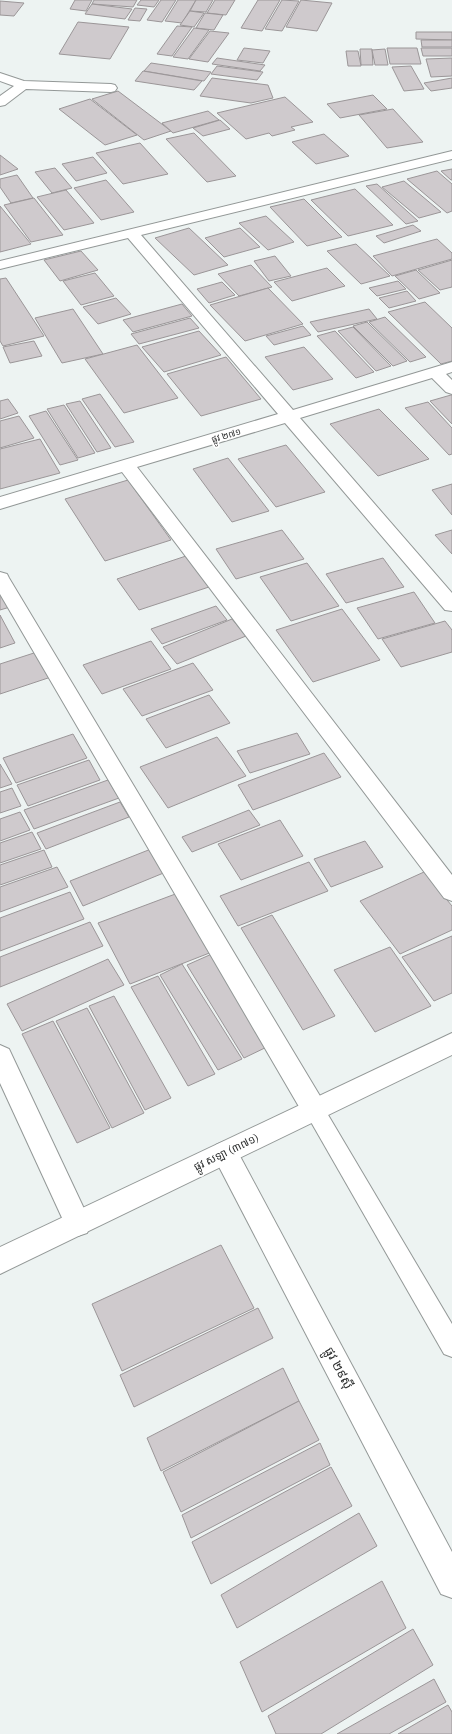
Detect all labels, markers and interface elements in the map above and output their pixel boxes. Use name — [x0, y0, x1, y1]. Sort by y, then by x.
street label: ផ្លូវ ២៧១ — [210, 425, 243, 447]
street label: ផ្លូវ សឡា (៣៧១) — [191, 1130, 262, 1177]
street label: ផ្លូវ ២៩ស៊ី — [318, 1344, 357, 1393]

